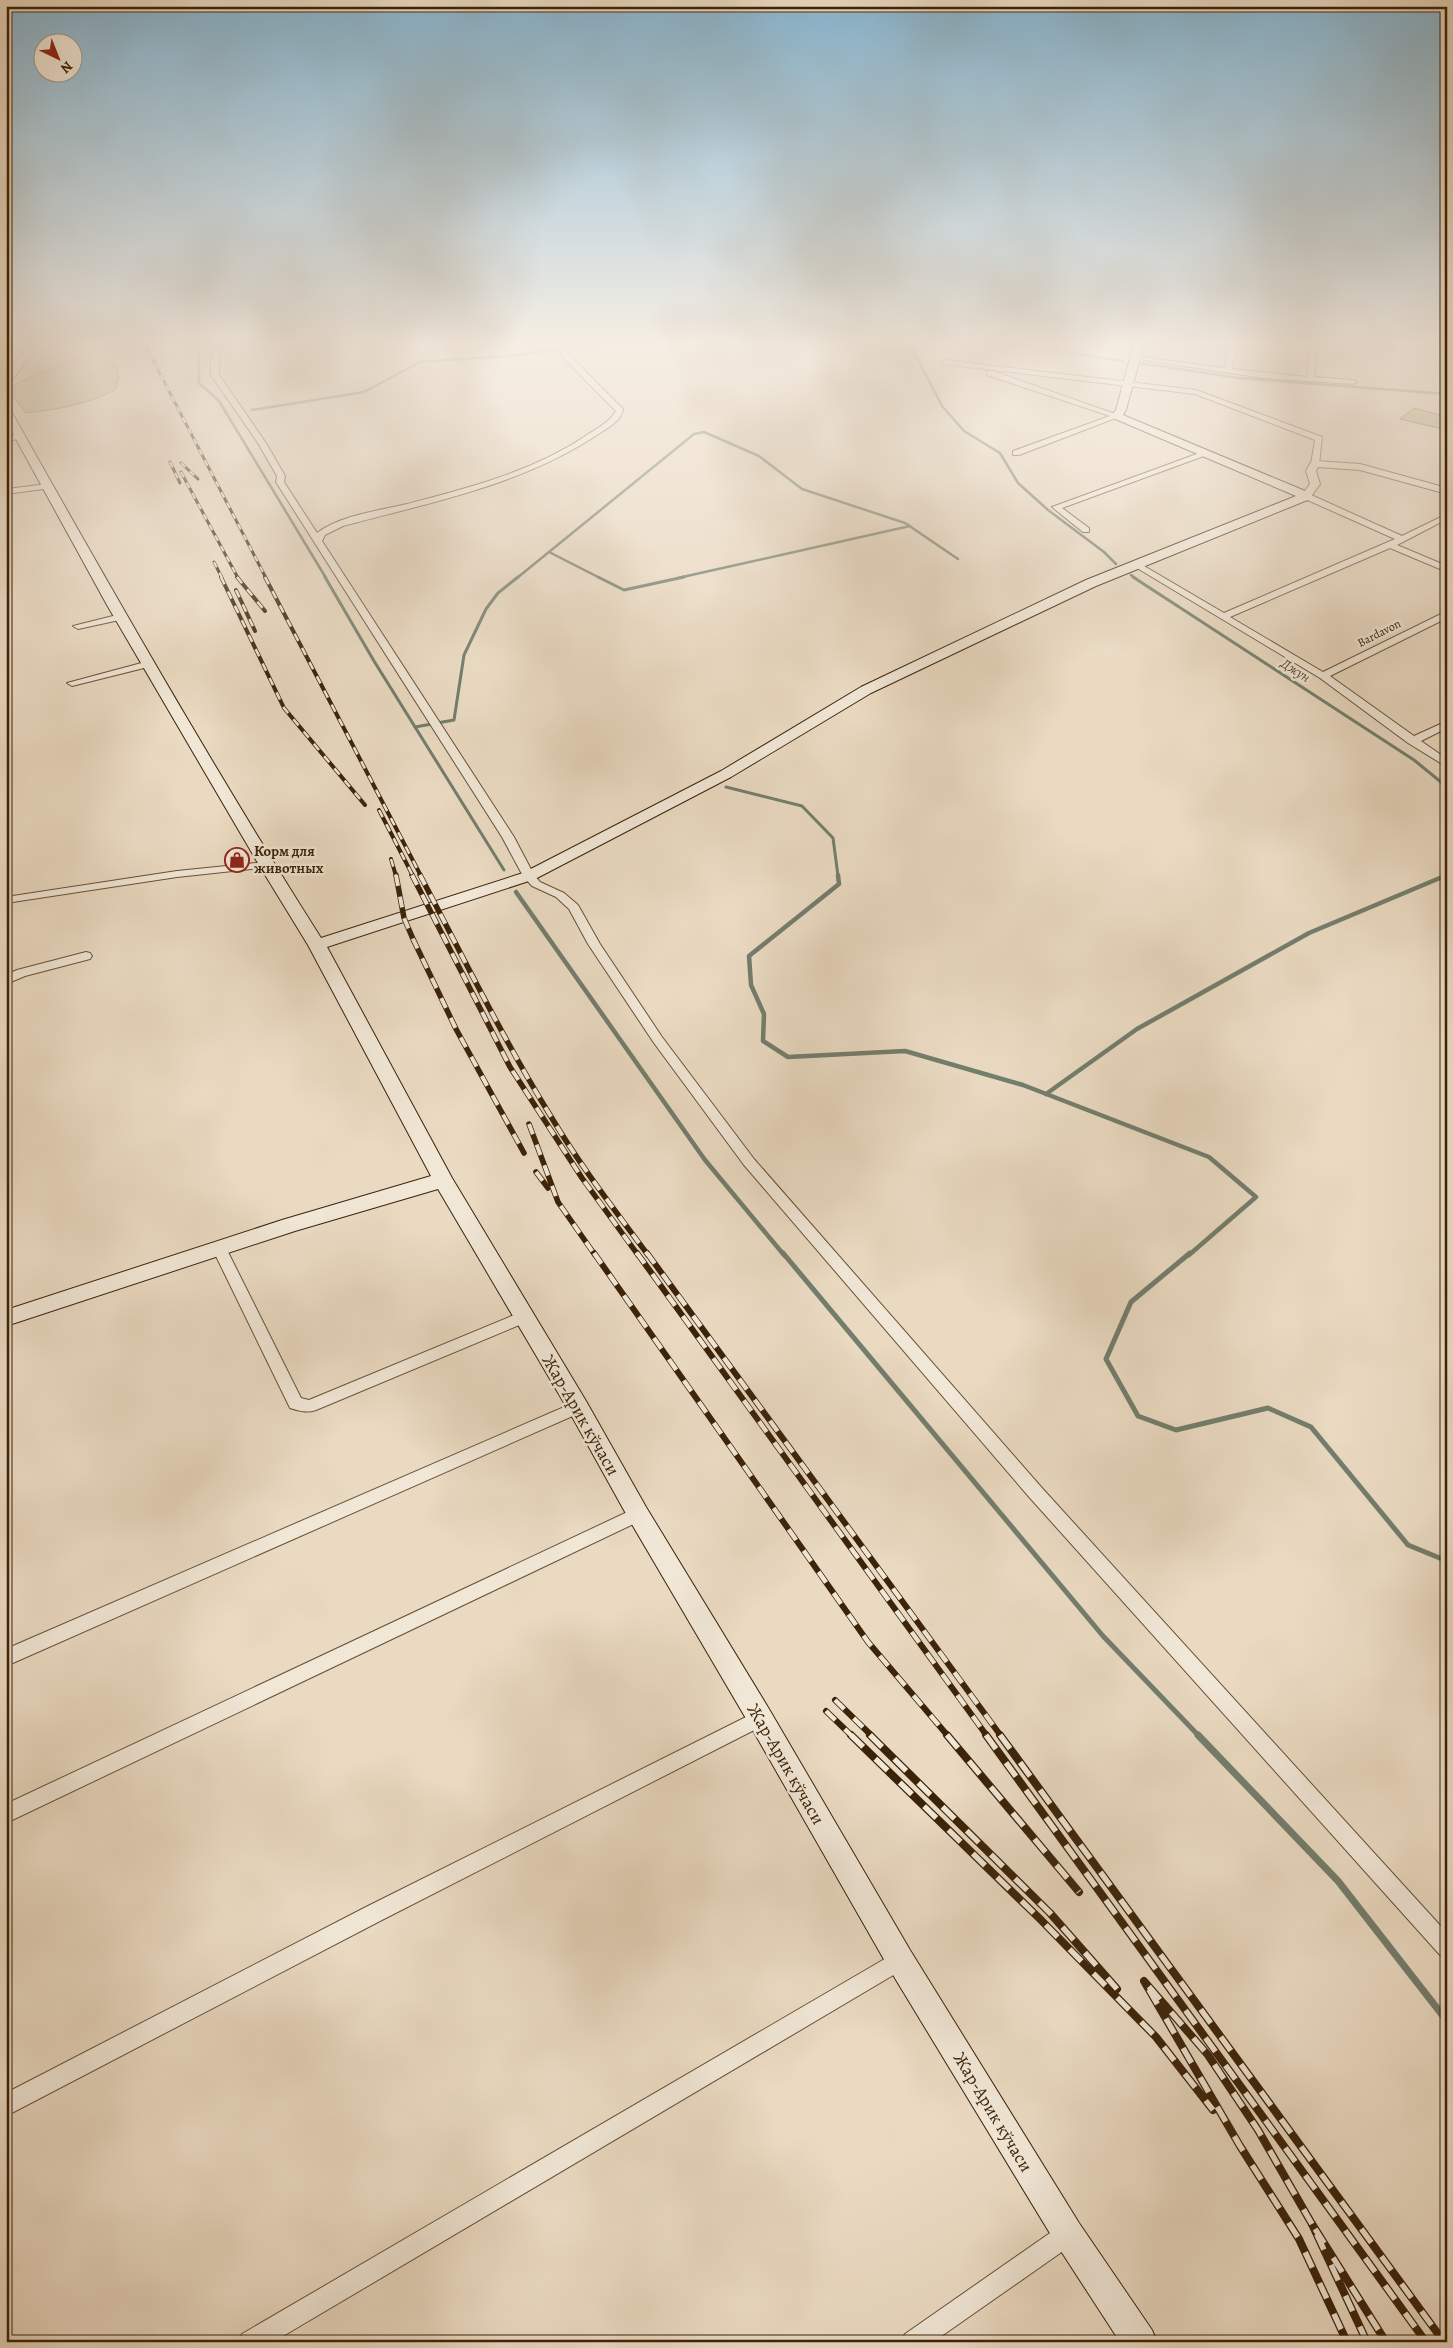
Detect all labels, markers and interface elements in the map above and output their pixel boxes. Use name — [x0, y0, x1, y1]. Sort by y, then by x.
north arrow — [32, 32, 82, 82]
text: N — [56, 57, 77, 78]
street label: Bardavon — [1355, 615, 1404, 651]
water label: Джун — [1277, 653, 1314, 687]
place label: Корм для животных — [254, 841, 324, 878]
shop icon: Корм для животных — [224, 847, 250, 873]
street label: Жар-Арик кўчаси — [537, 1350, 625, 1480]
street label: Жар-Арик кўчаси — [742, 1699, 830, 1829]
street label: Жар-Арик кўчаси — [948, 2048, 1038, 2176]

